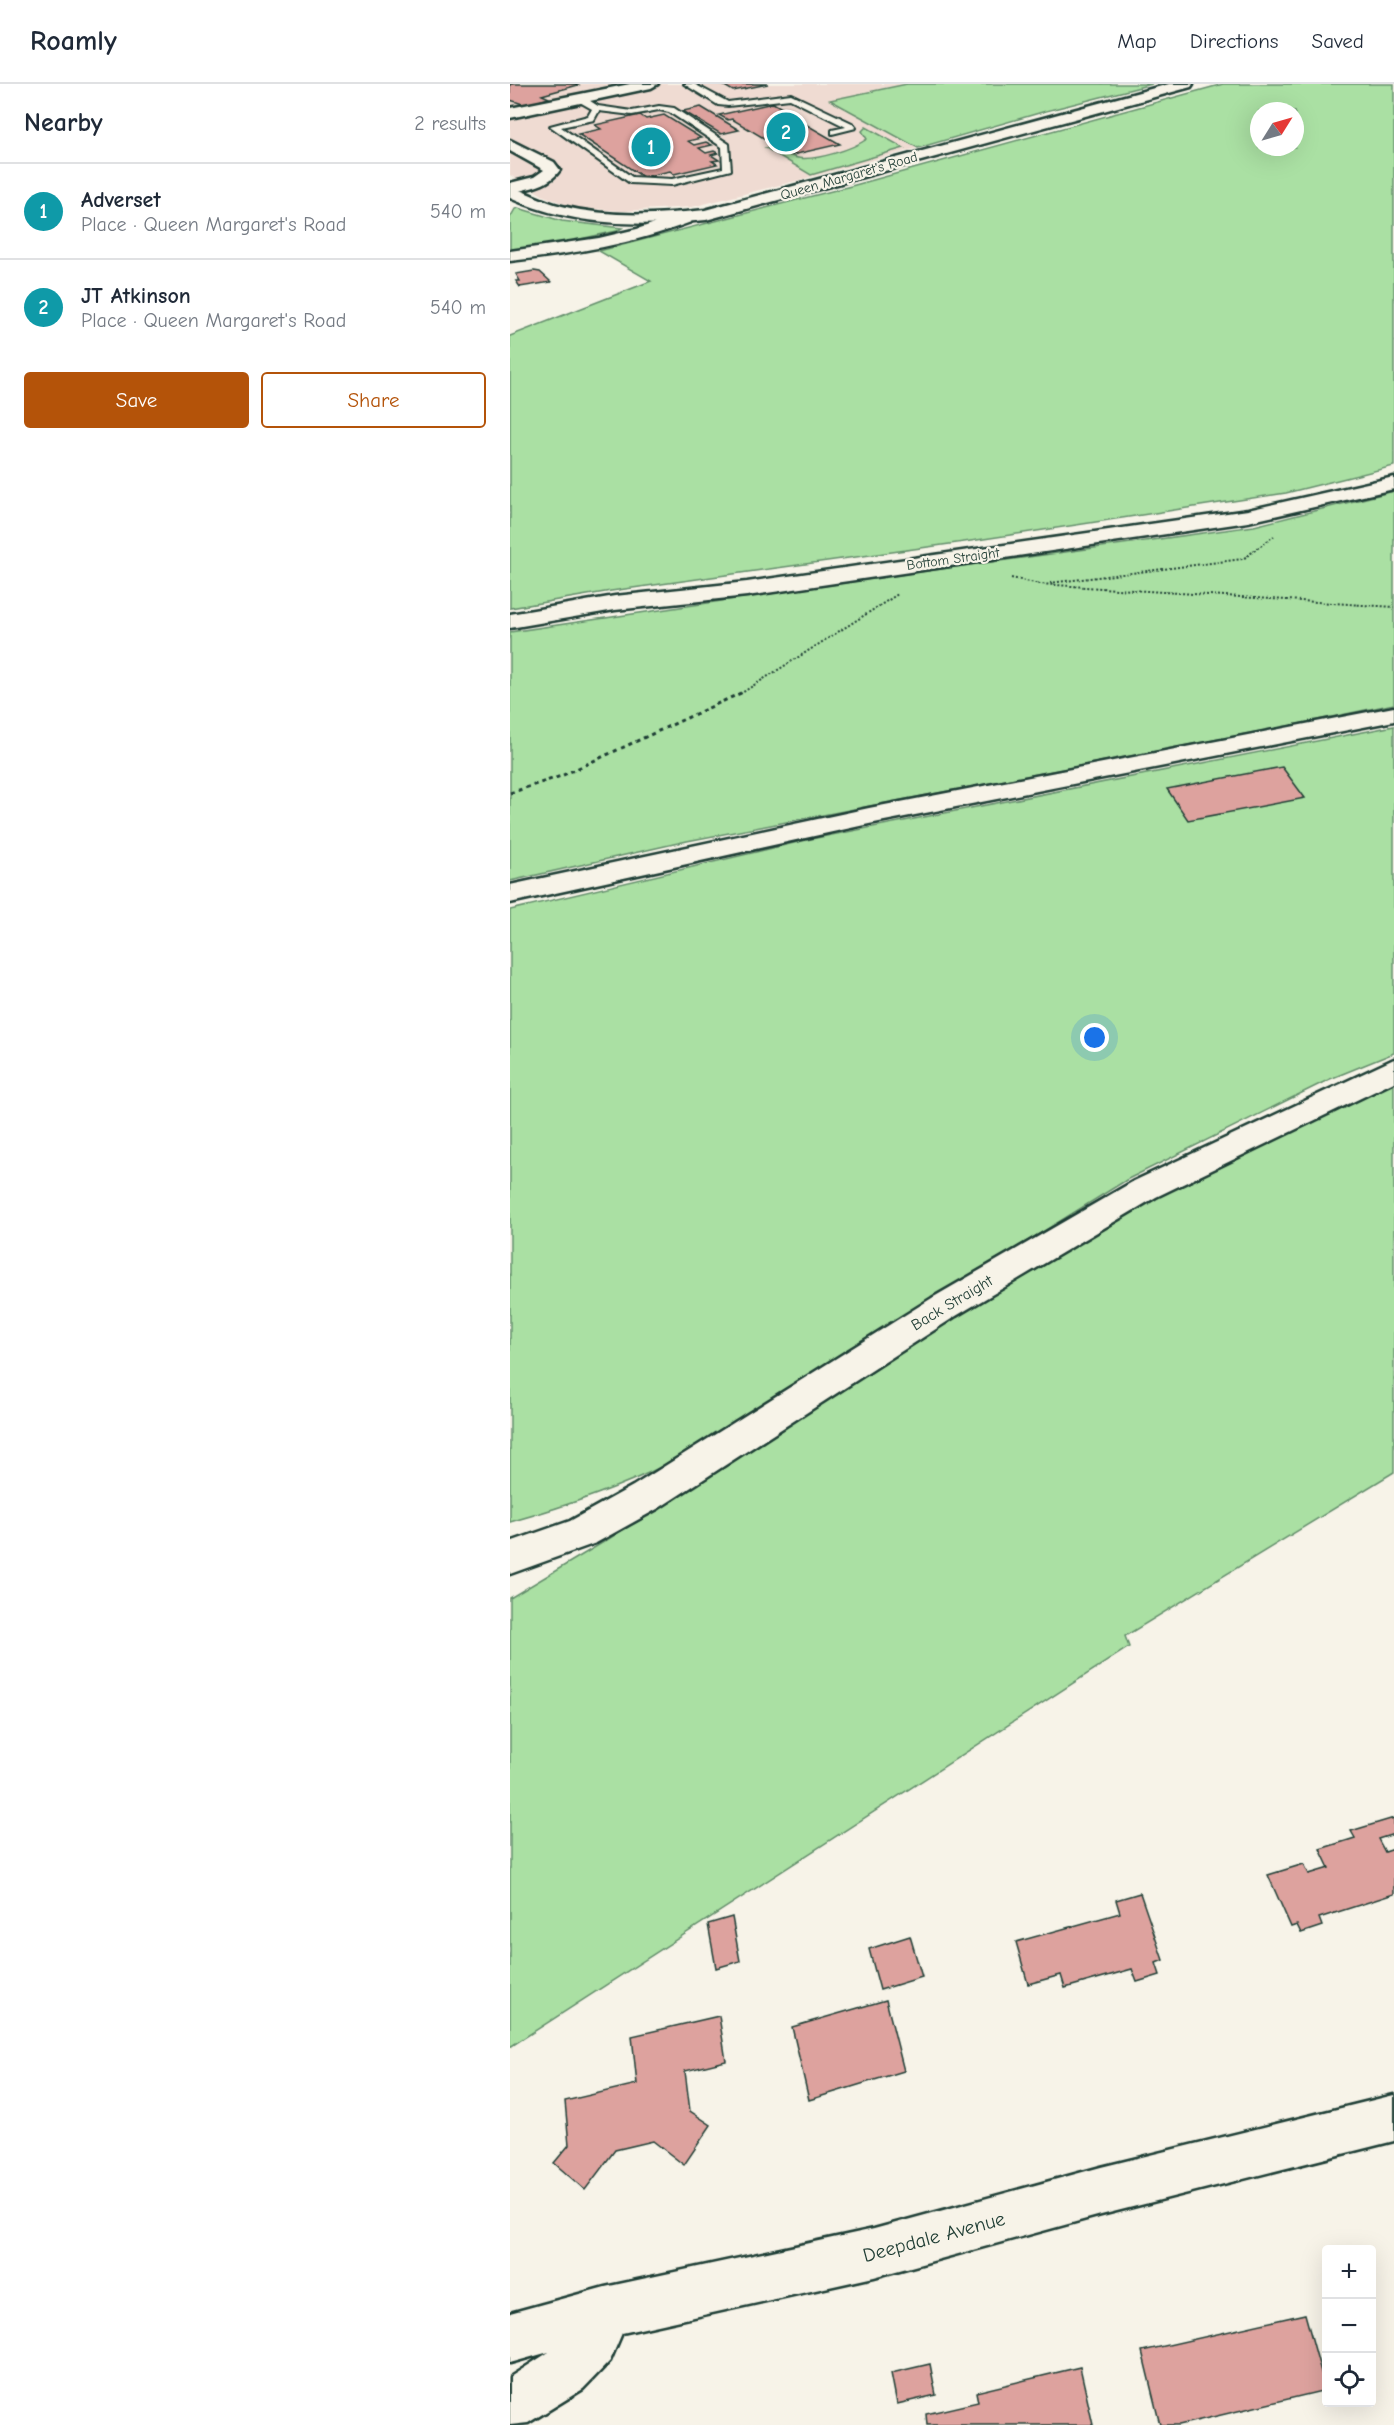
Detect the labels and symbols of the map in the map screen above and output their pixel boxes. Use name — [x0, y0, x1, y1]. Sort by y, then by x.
north arrow — [1250, 102, 1304, 156]
pin: 2 — [766, 110, 806, 154]
pin: 1 — [632, 124, 670, 170]
street label: Queen Margaret's Road — [778, 148, 920, 204]
street label: Bottom Straight — [905, 544, 1002, 574]
your location — [1080, 1023, 1109, 1052]
street label: Back Straight — [908, 1271, 996, 1334]
street label: Deepdale Avenue — [860, 2207, 1008, 2267]

